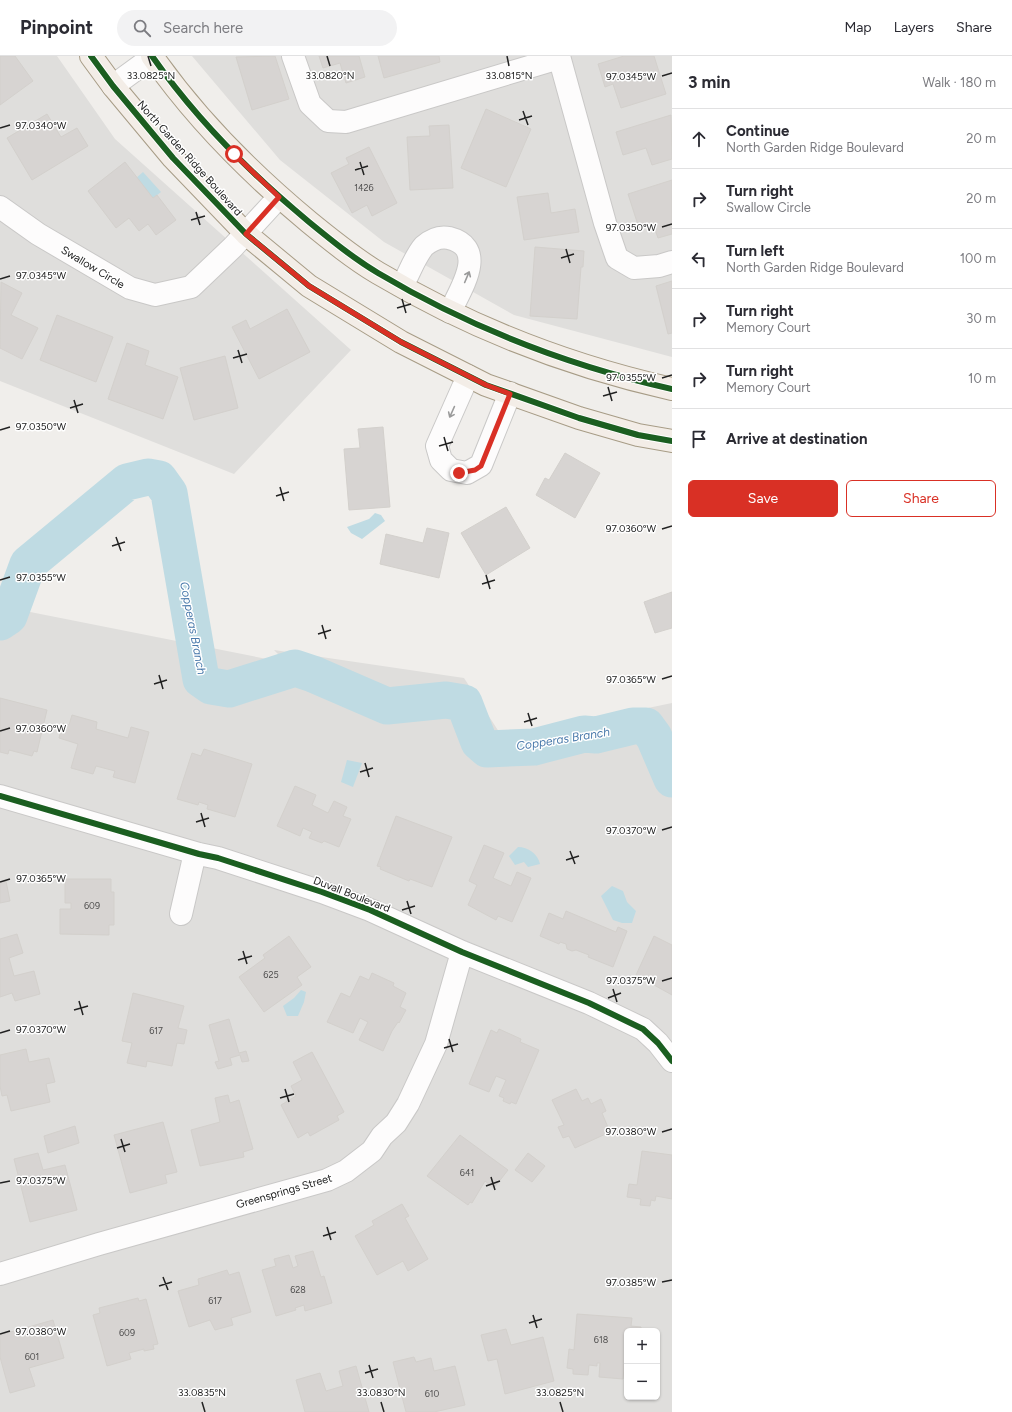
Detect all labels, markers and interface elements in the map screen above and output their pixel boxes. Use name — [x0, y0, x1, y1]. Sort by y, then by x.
search box — [117, 10, 397, 46]
text: Pinpoint — [20, 16, 93, 39]
icon: search — [131, 17, 153, 39]
text: Search here — [163, 19, 243, 37]
text: Map — [844, 19, 872, 36]
text: Layers — [894, 19, 934, 36]
text: Share — [956, 19, 992, 36]
text: 33.0825°N — [127, 69, 175, 82]
text: 33.0820°N — [306, 69, 354, 82]
text: 33.0815°N — [486, 69, 532, 82]
text: 97.0345°W — [606, 70, 657, 83]
text: 3 min — [688, 72, 730, 92]
text: Walk · 180 m — [923, 75, 996, 90]
street label: North Garden Ridge Boulevard — [134, 98, 245, 219]
text: 97.0340°W — [16, 119, 67, 132]
text: Continue — [726, 122, 789, 140]
icon: ahead — [688, 128, 710, 150]
text: 20 m — [966, 131, 996, 146]
text: North Garden Ridge Boulevard — [726, 140, 904, 155]
route start — [225, 145, 243, 163]
house number: 1426 — [354, 182, 374, 193]
text: Turn right — [726, 182, 794, 200]
icon: right — [688, 188, 710, 210]
text: 20 m — [966, 191, 996, 206]
text: Swallow Circle — [726, 200, 811, 215]
text: 97.0350°W — [606, 221, 657, 234]
text: Turn left — [726, 242, 784, 260]
street label: Swallow Circle — [59, 243, 127, 292]
icon: left — [688, 248, 710, 270]
text: 100 m — [960, 251, 996, 266]
text: North Garden Ridge Boulevard — [726, 260, 904, 275]
text: 97.0345°W — [16, 269, 67, 282]
one-way arrow — [463, 271, 471, 283]
text: Turn right — [726, 302, 794, 320]
icon: right — [688, 308, 710, 330]
text: 30 m — [966, 311, 996, 326]
text: Memory Court — [726, 320, 811, 335]
text: Turn right — [726, 362, 794, 380]
icon: right — [688, 368, 710, 390]
text: 97.0355°W — [606, 371, 656, 384]
text: 10 m — [968, 371, 996, 386]
text: Memory Court — [726, 380, 811, 395]
one-way arrow — [448, 405, 456, 417]
text: 97.0350°W — [16, 420, 67, 433]
icon: arrive — [688, 428, 710, 450]
text: Arrive at destination — [726, 430, 867, 448]
route end — [450, 464, 468, 482]
button: Save — [688, 480, 838, 517]
button: Share — [846, 480, 996, 517]
text: 97.0360°W — [606, 522, 657, 535]
text: 97.0355°W — [16, 571, 66, 584]
water label: Copperas Branch — [177, 580, 209, 676]
text: 97.0365°W — [606, 673, 656, 686]
text: 97.0360°W — [16, 722, 67, 735]
water label: Copperas Branch — [515, 725, 611, 753]
text: 97.0370°W — [606, 824, 656, 837]
text: 97.0365°W — [16, 872, 66, 885]
street label: Duvall Boulevard — [312, 874, 392, 915]
house number: 609 — [84, 900, 100, 911]
house number: 625 — [263, 969, 279, 980]
text: 97.0375°W — [606, 974, 656, 987]
text: 97.0370°W — [16, 1023, 66, 1036]
house number: 617 — [149, 1025, 163, 1036]
text: 97.0380°W — [606, 1125, 657, 1138]
house number: 641 — [460, 1167, 474, 1178]
street label: Greensprings Street — [235, 1172, 334, 1211]
text: 97.0375°W — [16, 1174, 66, 1187]
text: 97.0385°W — [606, 1276, 656, 1289]
house number: 628 — [290, 1284, 306, 1295]
house number: 617 — [208, 1295, 222, 1306]
text: 97.0380°W — [16, 1325, 67, 1338]
house number: 609 — [119, 1327, 135, 1338]
map controls — [624, 1328, 660, 1400]
button: + — [624, 1328, 660, 1364]
house number: 618 — [594, 1334, 609, 1345]
house number: 601 — [25, 1351, 39, 1362]
button: − — [624, 1364, 660, 1400]
text: 33.0835°N — [178, 1386, 226, 1399]
text: 33.0830°N — [357, 1386, 405, 1399]
text: 33.0825°N — [536, 1386, 584, 1399]
house number: 610 — [425, 1388, 440, 1399]

